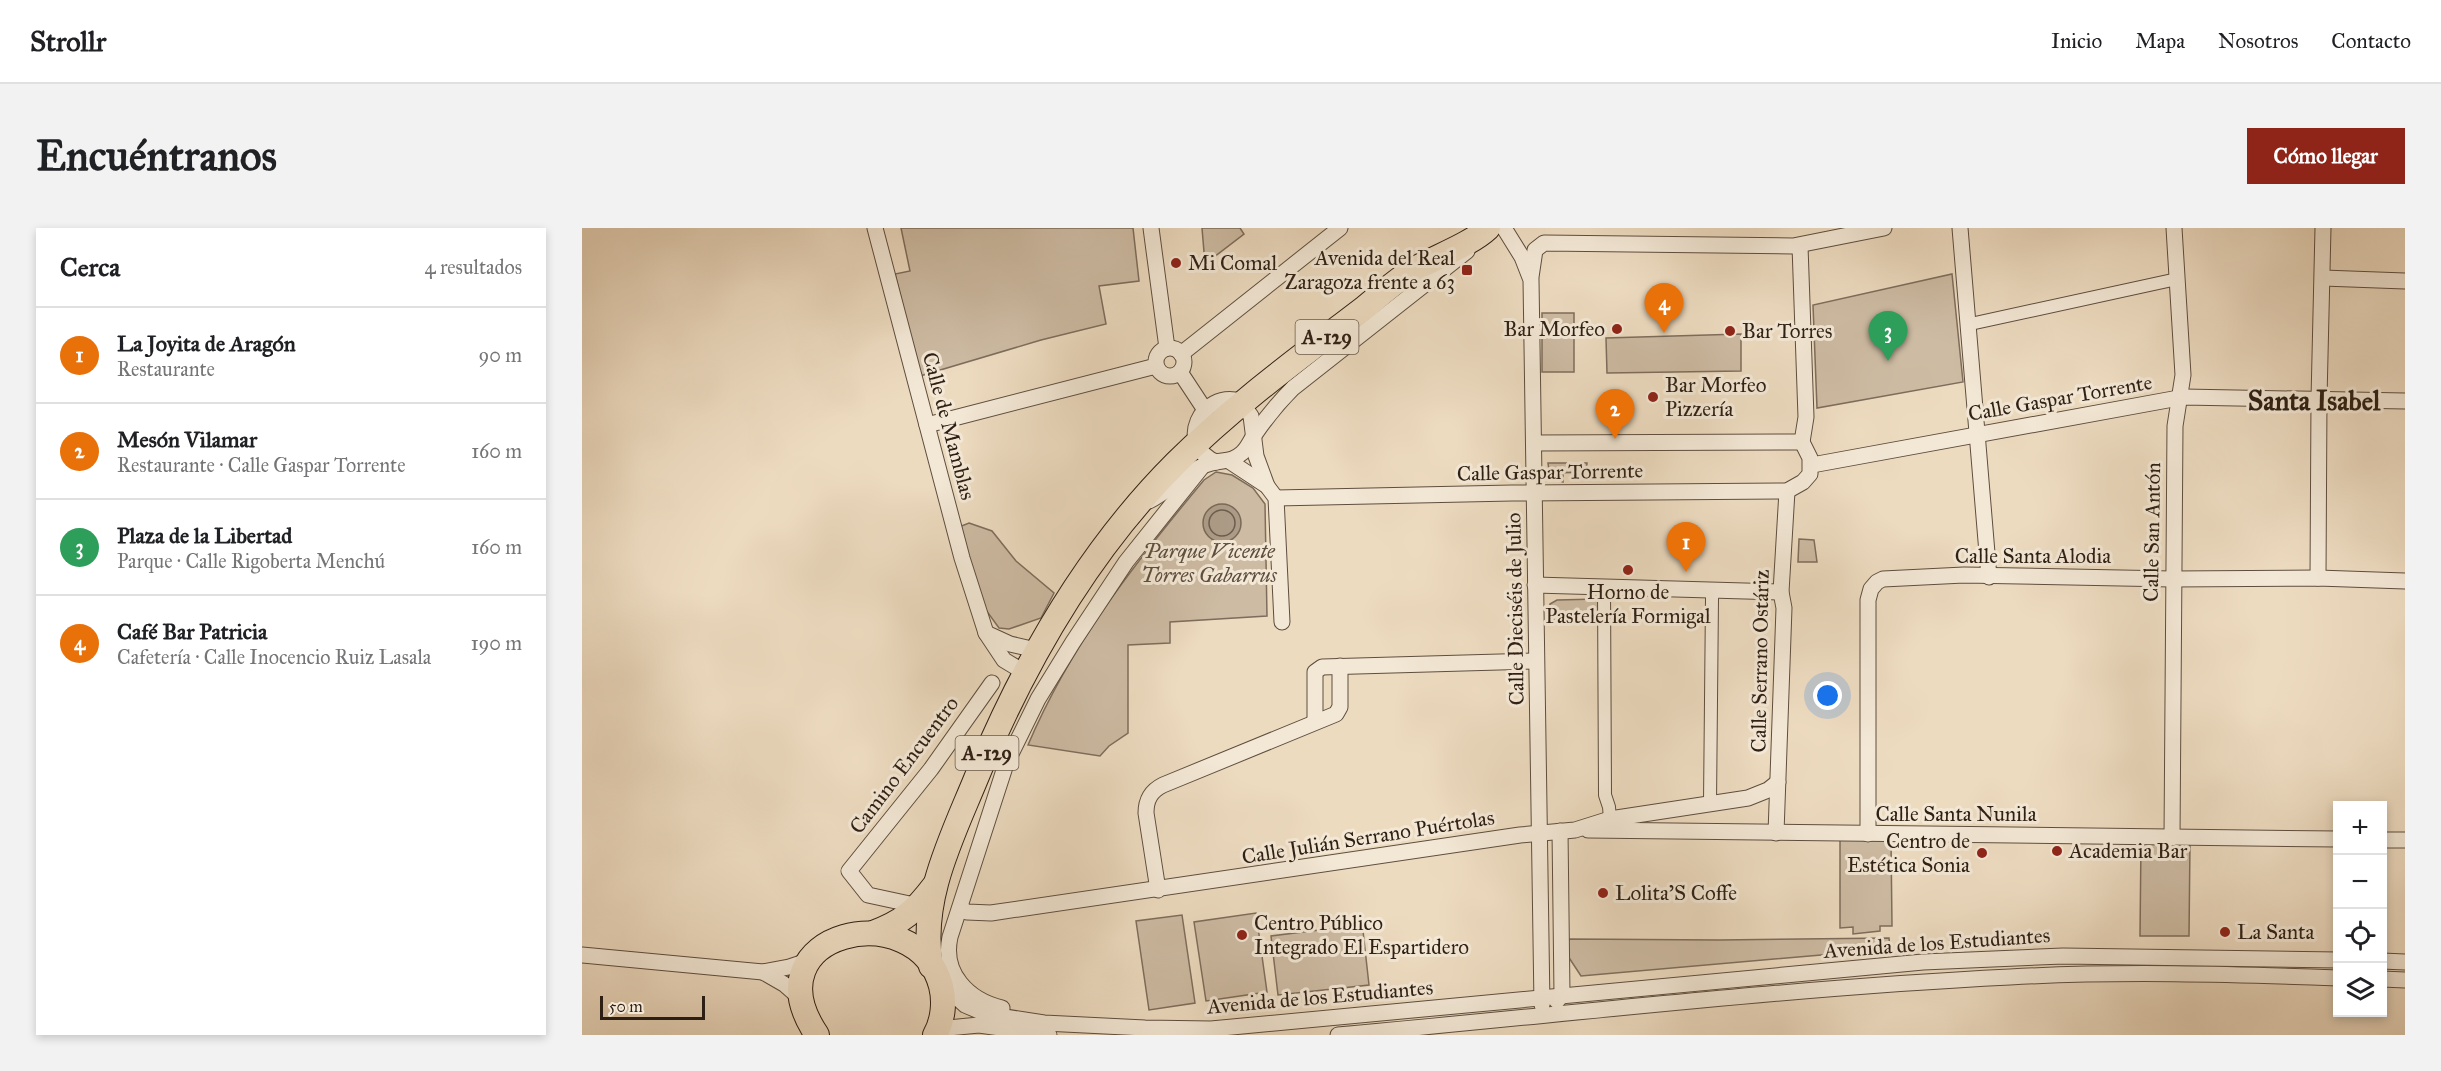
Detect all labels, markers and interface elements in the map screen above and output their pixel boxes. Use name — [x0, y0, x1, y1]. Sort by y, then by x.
text: Strollr — [30, 24, 106, 59]
text: Inicio — [2051, 28, 2102, 54]
text: Mapa — [2135, 28, 2185, 54]
text: Nosotros — [2218, 28, 2298, 54]
text: Contacto — [2331, 28, 2411, 54]
button: Cómo llegar — [2247, 128, 2405, 184]
text: Encuéntranos — [36, 130, 277, 182]
place label: Avenida del Real Zaragoza frente a 63 — [1285, 245, 1455, 295]
place label: Mi Comal — [1188, 250, 1277, 276]
text: Cerca — [60, 251, 120, 283]
text: 4 resultados — [424, 255, 522, 279]
marker: Mi Comal — [1169, 256, 1183, 270]
marker: Avenida del Real Zaragoza frente a 63 — [1460, 263, 1474, 277]
pin: 4 — [1644, 284, 1684, 333]
pin: 3 — [1868, 312, 1908, 361]
place label: Bar Morfeo — [1504, 316, 1605, 342]
place label: Bar Torres — [1742, 318, 1832, 344]
road number: A-129 — [1296, 320, 1359, 354]
marker: Bar Morfeo — [1610, 322, 1624, 336]
marker: Bar Torres — [1723, 324, 1737, 338]
text: La Joyita de Aragón — [117, 330, 296, 357]
text: 1 — [76, 343, 83, 367]
text: 90 m — [479, 343, 522, 367]
street label: Calle de Mamblas — [917, 349, 981, 503]
text: Restaurante — [117, 357, 215, 381]
street label: Calle Gaspar Torrente — [1966, 369, 2154, 427]
place label: Bar Morfeo Pizzería — [1665, 372, 1767, 422]
district label: Santa Isabel — [2248, 384, 2381, 417]
pin: 2 — [1596, 390, 1634, 439]
marker: Bar Morfeo Pizzería — [1646, 390, 1660, 404]
text: Mesón Vilamar — [117, 426, 257, 453]
text: 2 — [75, 439, 84, 463]
text: 160 m — [471, 439, 522, 463]
text: Restaurante · Calle Gaspar Torrente — [117, 453, 405, 477]
street label: Calle Gaspar Torrente — [1457, 457, 1644, 487]
street label: Calle San Antón — [2138, 462, 2166, 602]
street label: Calle Dieciséis de Julio — [1500, 512, 1530, 706]
text: Plaza de la Libertad — [117, 522, 292, 549]
pin: 1 — [1666, 522, 1706, 572]
text: 3 — [76, 535, 84, 559]
text: 160 m — [471, 535, 522, 559]
park label: Parque Vicente Torres Gabarrus — [1141, 538, 1278, 588]
street label: Calle Santa Alodia — [1955, 543, 2111, 569]
text: Parque · Calle Rigoberta Menchú — [117, 549, 385, 573]
marker: Horno de Pastelería Formigal — [1621, 563, 1635, 577]
street label: Calle Serrano Ostáriz — [1745, 569, 1775, 753]
place label: Horno de Pastelería Formigal — [1545, 579, 1711, 629]
text: Café Bar Patricia — [117, 618, 267, 645]
text: 4 — [74, 631, 85, 655]
text: 190 m — [471, 631, 522, 655]
text: Cafetería · Calle Inocencio Ruiz Lasala — [117, 645, 431, 669]
your location — [1813, 681, 1842, 710]
street label: Camino Encuentro — [844, 691, 964, 839]
road number: A-129 — [956, 736, 1018, 770]
street label: Calle Santa Nunila — [1875, 801, 2037, 827]
map controls — [2333, 801, 2387, 1017]
button: + — [2333, 801, 2387, 855]
street label: Calle Julián Serrano Puértolas — [1240, 804, 1496, 870]
place label: Centro de Estética Sonia — [1847, 828, 1970, 878]
place label: Academia Bar — [2068, 838, 2188, 864]
marker: Academia Bar — [2050, 844, 2064, 858]
marker: Centro de Estética Sonia — [1975, 846, 1989, 860]
button: − — [2333, 855, 2387, 909]
place label: Lolita'S Coffe — [1615, 880, 1737, 906]
marker: Lolita'S Coffe — [1596, 886, 1610, 900]
button: locate — [2333, 909, 2387, 963]
place label: Centro Público Integrado El Espartidero — [1254, 910, 1469, 960]
place label: La Santa — [2237, 919, 2315, 945]
street label: Avenida de los Estudiantes — [1822, 922, 2051, 964]
marker: La Santa — [2218, 925, 2232, 939]
marker: Centro Público Integrado El Espartidero — [1235, 928, 1249, 942]
button: layers — [2333, 963, 2387, 1017]
street label: Avenida de los Estudiantes — [1205, 974, 1434, 1020]
scale bar — [600, 993, 705, 1020]
text: 50 m — [609, 997, 643, 1016]

